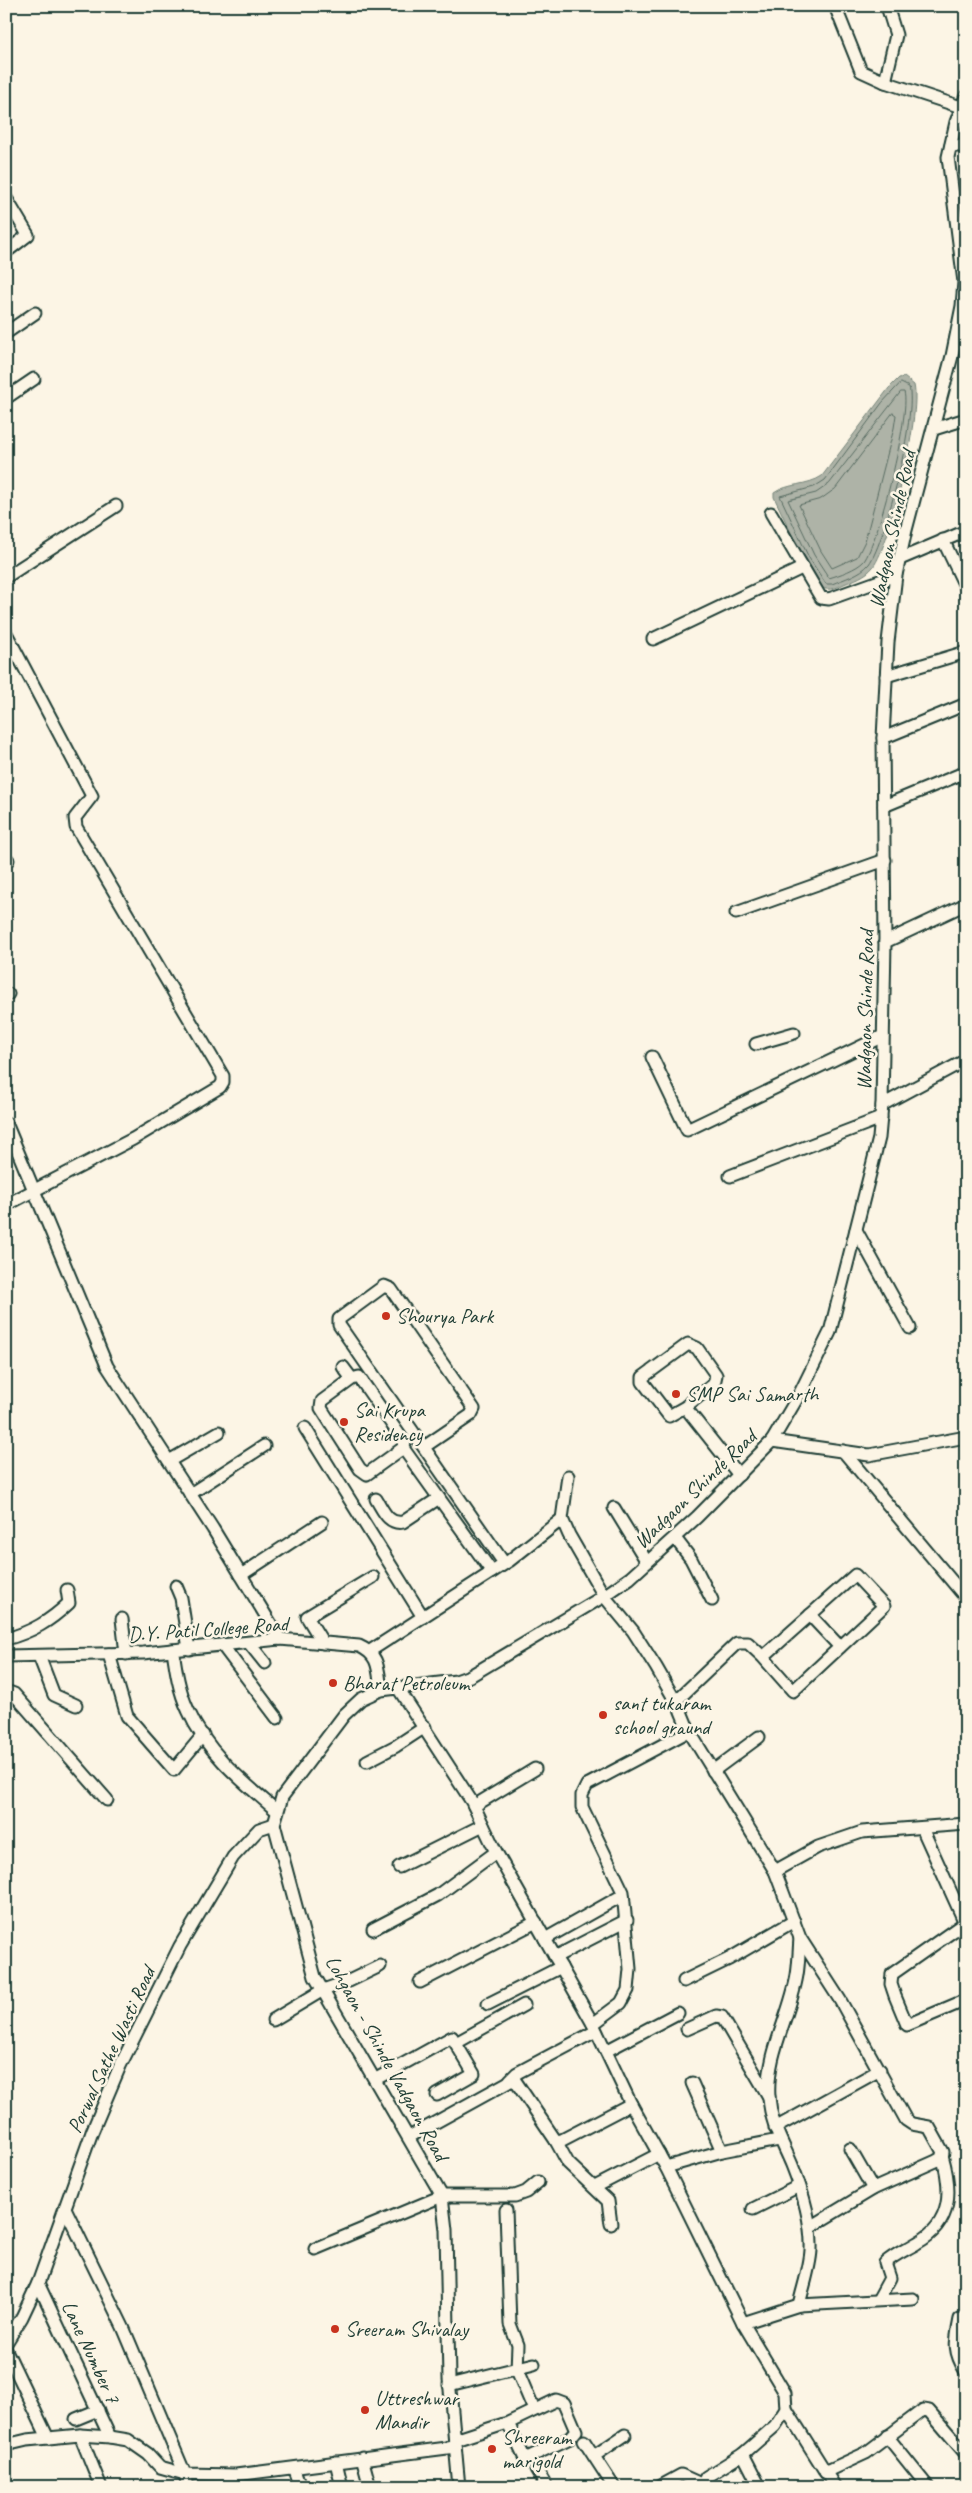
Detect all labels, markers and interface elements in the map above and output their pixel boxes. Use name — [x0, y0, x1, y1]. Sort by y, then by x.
street label: Wadgaon Shinde Road — [863, 444, 922, 610]
street label: Wadgaon Shinde Road — [851, 926, 879, 1090]
place label: Shourya Park — [396, 1303, 495, 1329]
marker: Shourya Park — [380, 1310, 392, 1322]
place label: SMP Sai Samarth — [686, 1381, 820, 1407]
marker: SMP Sai Samarth — [670, 1388, 682, 1400]
place label: Sai Krupa Residency — [354, 1397, 426, 1447]
marker: Sai Krupa Residency — [338, 1416, 350, 1428]
street label: Wadgaon Shinde Road — [628, 1421, 764, 1554]
street label: D.Y. Patil College Road — [127, 1610, 292, 1648]
place label: Bharat Petroleum — [343, 1670, 471, 1696]
marker: Bharat Petroleum — [327, 1677, 339, 1689]
place label: sant tukaram school graund — [613, 1690, 713, 1740]
marker: sant tukaram school graund — [597, 1709, 609, 1721]
street label: Lohgaon - Shinde Vadgaon Road — [320, 1951, 456, 2168]
street label: Porwal Sathe Wasti Road — [61, 1959, 162, 2137]
street label: Lane Number 7 — [56, 2297, 127, 2409]
place label: Sreeram Shivalay — [345, 2316, 470, 2342]
marker: Sreeram Shivalay — [329, 2323, 341, 2335]
place label: Uttreshwar Mandir — [375, 2385, 460, 2435]
marker: Uttreshwar Mandir — [359, 2404, 371, 2416]
place label: Shreeram marigold — [502, 2424, 574, 2474]
marker: Shreeram marigold — [486, 2443, 498, 2455]

